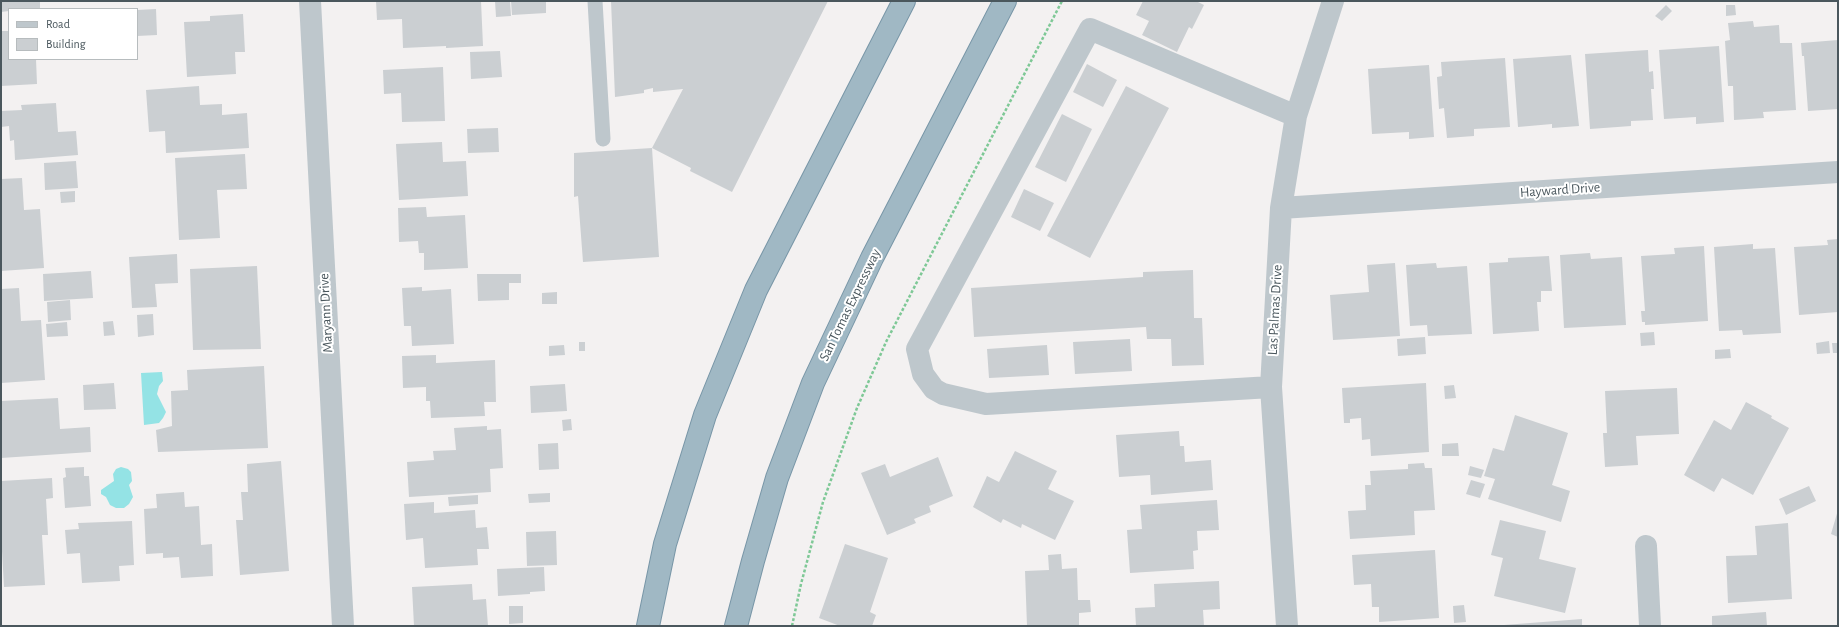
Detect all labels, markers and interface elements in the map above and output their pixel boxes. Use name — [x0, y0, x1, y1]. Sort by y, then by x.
legend — [8, 8, 138, 60]
text: Road — [46, 18, 70, 30]
text: Building — [46, 38, 86, 50]
street label: Hayward Drive — [1519, 179, 1601, 201]
street label: San Tomas Expressway — [816, 246, 884, 364]
street label: Las Palmas Drive — [1264, 264, 1286, 356]
street label: Maryann Drive — [316, 273, 336, 353]

